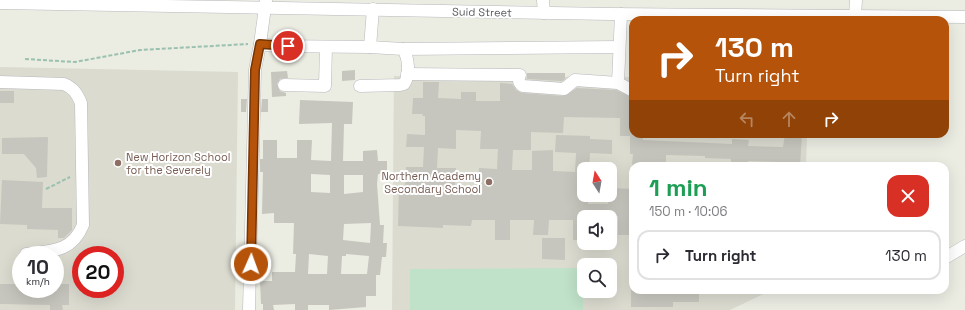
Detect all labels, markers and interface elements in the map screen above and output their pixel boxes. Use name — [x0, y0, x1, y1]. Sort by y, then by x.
street label: Suid Street — [452, 4, 512, 20]
pin — [271, 29, 305, 63]
text: 130 m — [715, 29, 794, 65]
icon: right — [649, 32, 701, 84]
icon: arrive — [277, 35, 299, 57]
text: Turn right — [715, 64, 799, 87]
icon: left — [736, 108, 758, 130]
icon: ahead — [778, 108, 800, 130]
icon: right — [820, 108, 842, 130]
place label: New Horizon School for the Severely — [126, 150, 230, 177]
marker: New Horizon School for the Severely — [113, 158, 123, 168]
north arrow — [577, 162, 617, 202]
map controls — [577, 162, 617, 298]
place label: Northern Academy Secondary School — [381, 169, 481, 196]
text: 1 min — [649, 172, 708, 203]
button: close — [887, 175, 929, 217]
marker: Northern Academy Secondary School — [484, 177, 494, 187]
text: 150 m · 10:06 — [649, 203, 728, 220]
button: sound — [577, 210, 617, 250]
position arrow — [230, 243, 272, 285]
icon: right — [651, 244, 673, 266]
speed limit sign: 20 — [72, 246, 124, 298]
text: Turn right — [685, 246, 756, 265]
text: 130 m — [885, 246, 927, 265]
text: 10 — [27, 254, 49, 280]
button: search — [577, 258, 617, 298]
text: km/h — [26, 275, 50, 288]

